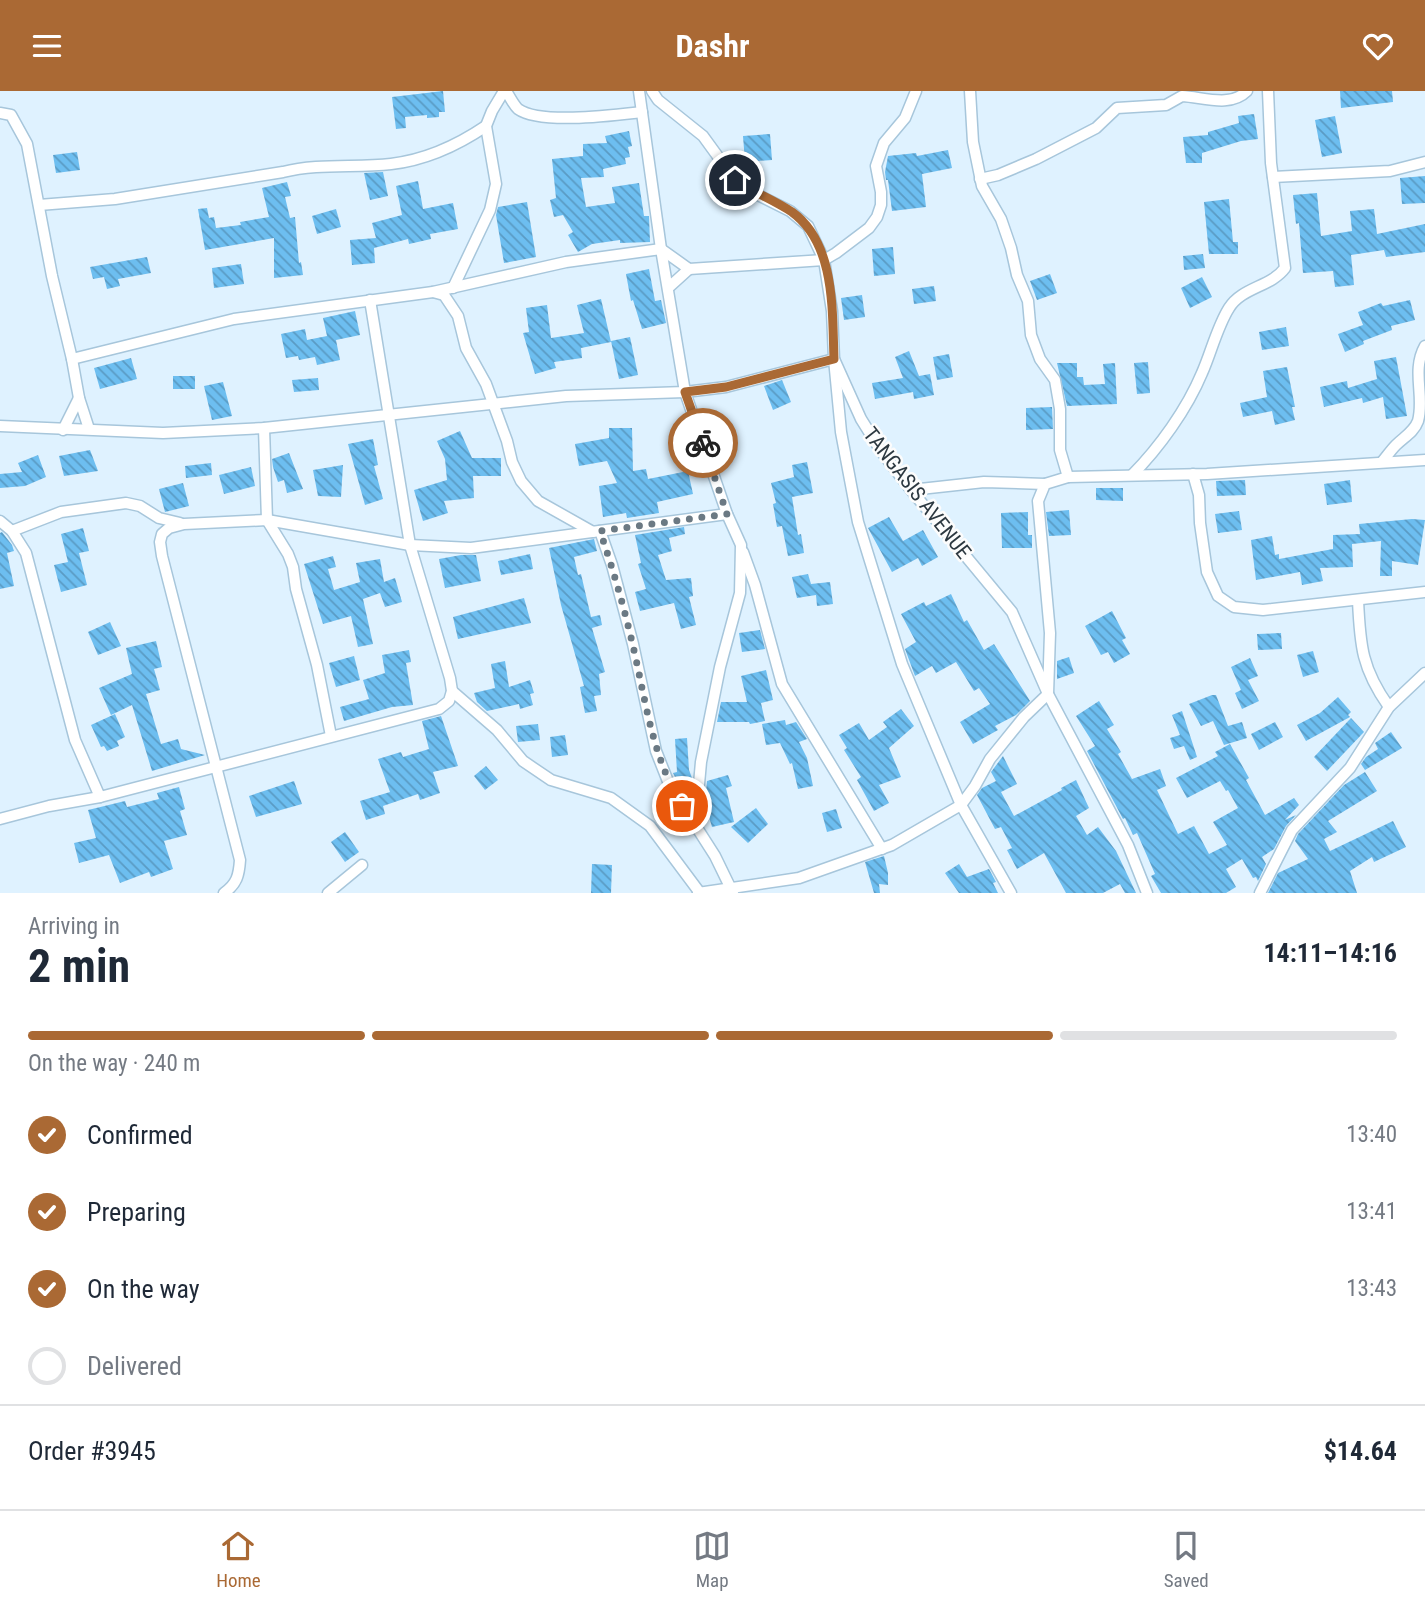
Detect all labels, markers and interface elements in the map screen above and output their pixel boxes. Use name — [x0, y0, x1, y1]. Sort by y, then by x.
icon: menu — [28, 27, 66, 65]
text: Dashr — [675, 27, 750, 65]
icon: heart — [1359, 27, 1397, 65]
pin — [705, 150, 765, 210]
icon: home — [716, 161, 754, 199]
courier — [668, 408, 738, 478]
street label: TANGASIS AVENUE — [858, 422, 976, 564]
icon: bike — [684, 424, 722, 462]
pin — [652, 776, 712, 836]
icon: bag — [663, 787, 701, 825]
text: Arriving in — [28, 913, 120, 940]
text: 14:11–14:16 — [1263, 938, 1397, 968]
text: 2 min — [28, 939, 130, 993]
text: On the way · 240 m — [28, 1050, 200, 1077]
icon: check — [28, 1116, 66, 1154]
text: Confirmed — [87, 1120, 193, 1150]
text: 13:40 — [1346, 1121, 1397, 1148]
icon: check — [28, 1193, 66, 1231]
text: Preparing — [87, 1197, 186, 1227]
text: 13:41 — [1346, 1198, 1397, 1225]
icon: check — [28, 1270, 66, 1308]
text: On the way — [87, 1274, 200, 1304]
text: 13:43 — [1346, 1275, 1397, 1302]
text: Delivered — [87, 1351, 182, 1381]
text: Order #3945 — [28, 1436, 156, 1466]
text: $14.64 — [1324, 1436, 1397, 1466]
tab: Home — [216, 1527, 261, 1592]
tab: Map — [693, 1527, 731, 1592]
tab: Saved — [1164, 1527, 1209, 1592]

